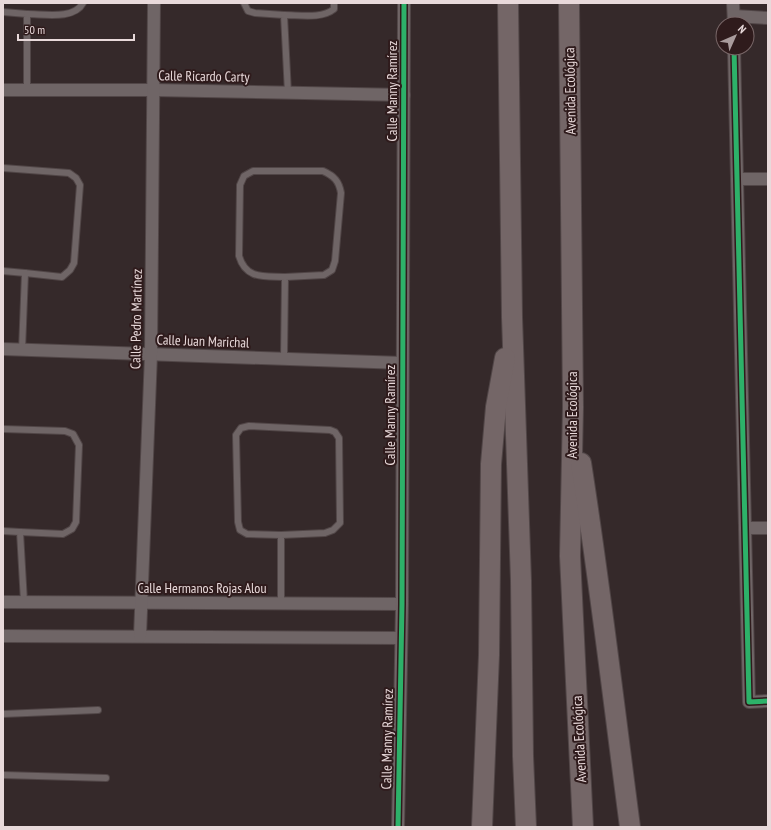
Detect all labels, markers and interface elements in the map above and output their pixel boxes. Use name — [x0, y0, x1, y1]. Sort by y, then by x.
scale bar — [18, 16, 134, 42]
north arrow — [715, 16, 755, 56]
text: 50 m — [24, 22, 45, 37]
text: N — [735, 22, 749, 36]
street label: Calle Manny Ramírez — [383, 41, 401, 141]
street label: Avenida Ecológica — [560, 47, 580, 135]
street label: Calle Ricardo Carty — [158, 66, 251, 86]
street label: Calle Pedro Martínez — [126, 269, 146, 369]
street label: Calle Juan Marichal — [156, 330, 250, 352]
street label: Calle Manny Ramírez — [381, 365, 399, 465]
street label: Avenida Ecológica — [563, 372, 581, 459]
street label: Calle Hermanos Rojas Alou — [138, 579, 267, 597]
street label: Calle Manny Ramírez — [377, 688, 397, 790]
street label: Avenida Ecológica — [568, 695, 590, 783]

